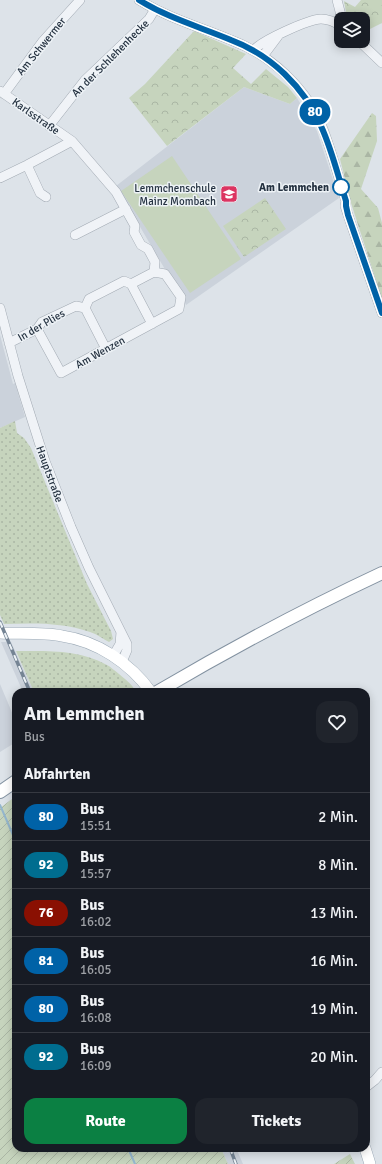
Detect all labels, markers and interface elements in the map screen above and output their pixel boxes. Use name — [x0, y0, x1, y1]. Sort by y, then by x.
map controls — [334, 12, 370, 48]
button: layers — [334, 12, 370, 48]
street label: Am Schwermer — [14, 15, 69, 78]
street label: An der Schlehenhecke — [69, 17, 152, 100]
street label: Karlsstraße — [10, 95, 62, 137]
line badge: 80 — [297, 99, 333, 125]
text: 80 — [307, 103, 323, 120]
marker: Am Lemmchen — [332, 178, 350, 196]
place label: Am Lemmchen — [259, 181, 329, 194]
place label: Lemmchenschule Mainz Mombach — [134, 182, 216, 208]
school or university icon: Lemmchenschule Mainz Mombach — [219, 184, 239, 204]
street label: In der Plies — [15, 307, 67, 344]
street label: Am Wenzen — [73, 334, 127, 371]
street label: Hauptstraße — [33, 444, 66, 504]
button: heart — [316, 701, 358, 743]
text: Am Lemmchen — [24, 702, 145, 726]
text: Bus — [24, 729, 45, 745]
text: Abfahrten — [24, 765, 91, 783]
text: Bus — [80, 800, 104, 818]
text: 80 — [38, 808, 54, 825]
text: 2 Min. — [318, 808, 358, 826]
text: 15:51 — [80, 818, 112, 834]
text: Bus — [80, 848, 104, 866]
text: 92 — [38, 856, 54, 873]
text: 8 Min. — [318, 856, 358, 874]
text: 15:57 — [80, 866, 112, 882]
text: Bus — [80, 896, 104, 914]
text: 76 — [38, 904, 54, 921]
text: 13 Min. — [310, 904, 358, 922]
text: 16:02 — [80, 914, 112, 930]
text: Bus — [80, 944, 104, 962]
text: 81 — [38, 952, 54, 969]
text: 16 Min. — [310, 952, 358, 970]
text: 16:05 — [80, 962, 112, 978]
text: Bus — [80, 992, 104, 1010]
text: 80 — [38, 1000, 54, 1017]
text: 19 Min. — [310, 1000, 358, 1018]
text: 16:08 — [80, 1010, 112, 1026]
text: Bus — [80, 1040, 104, 1058]
text: 92 — [38, 1048, 54, 1065]
text: 20 Min. — [310, 1048, 358, 1066]
text: 16:09 — [80, 1058, 112, 1074]
button: Route — [24, 1098, 187, 1144]
button: Tickets — [195, 1098, 358, 1144]

